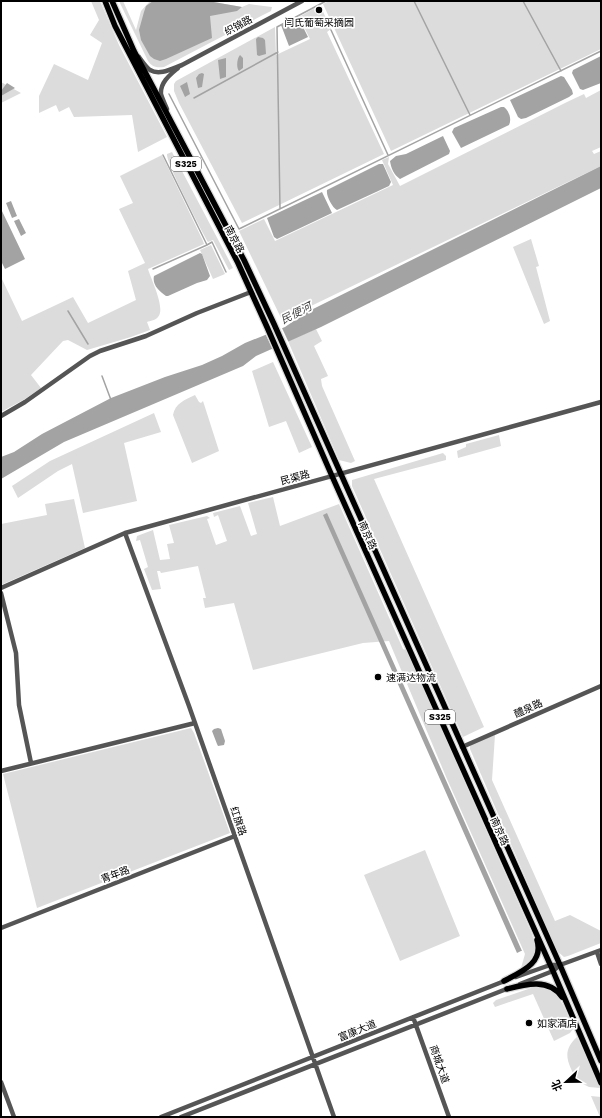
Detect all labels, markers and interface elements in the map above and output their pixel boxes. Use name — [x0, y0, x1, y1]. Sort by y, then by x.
marker: 闫氏葡萄采摘园 — [314, 5, 324, 15]
street label: 织锦路 — [222, 14, 254, 37]
place label: 闫氏葡萄采摘园 — [284, 17, 354, 28]
road number: S325 — [171, 157, 201, 171]
street label: 南京路 — [223, 223, 246, 255]
water label: 民便河 — [279, 299, 316, 327]
street label: 民渠路 — [279, 468, 311, 487]
street label: 南京路 — [356, 519, 379, 551]
marker: 速满达物流 — [373, 672, 383, 682]
place label: 速满达物流 — [386, 672, 436, 683]
street label: 醴泉路 — [512, 697, 544, 720]
road number: S325 — [425, 710, 455, 724]
street label: 红旗路 — [228, 805, 249, 837]
street label: 南京路 — [488, 815, 511, 847]
street label: 青年路 — [99, 864, 131, 885]
street label: 富康大道 — [337, 1018, 378, 1043]
marker: 如家酒店 — [524, 1018, 534, 1028]
place label: 如家酒店 — [537, 1018, 577, 1029]
street label: 商城大道 — [428, 1043, 451, 1085]
north arrow — [546, 1062, 586, 1102]
text: 北 — [549, 1078, 565, 1093]

